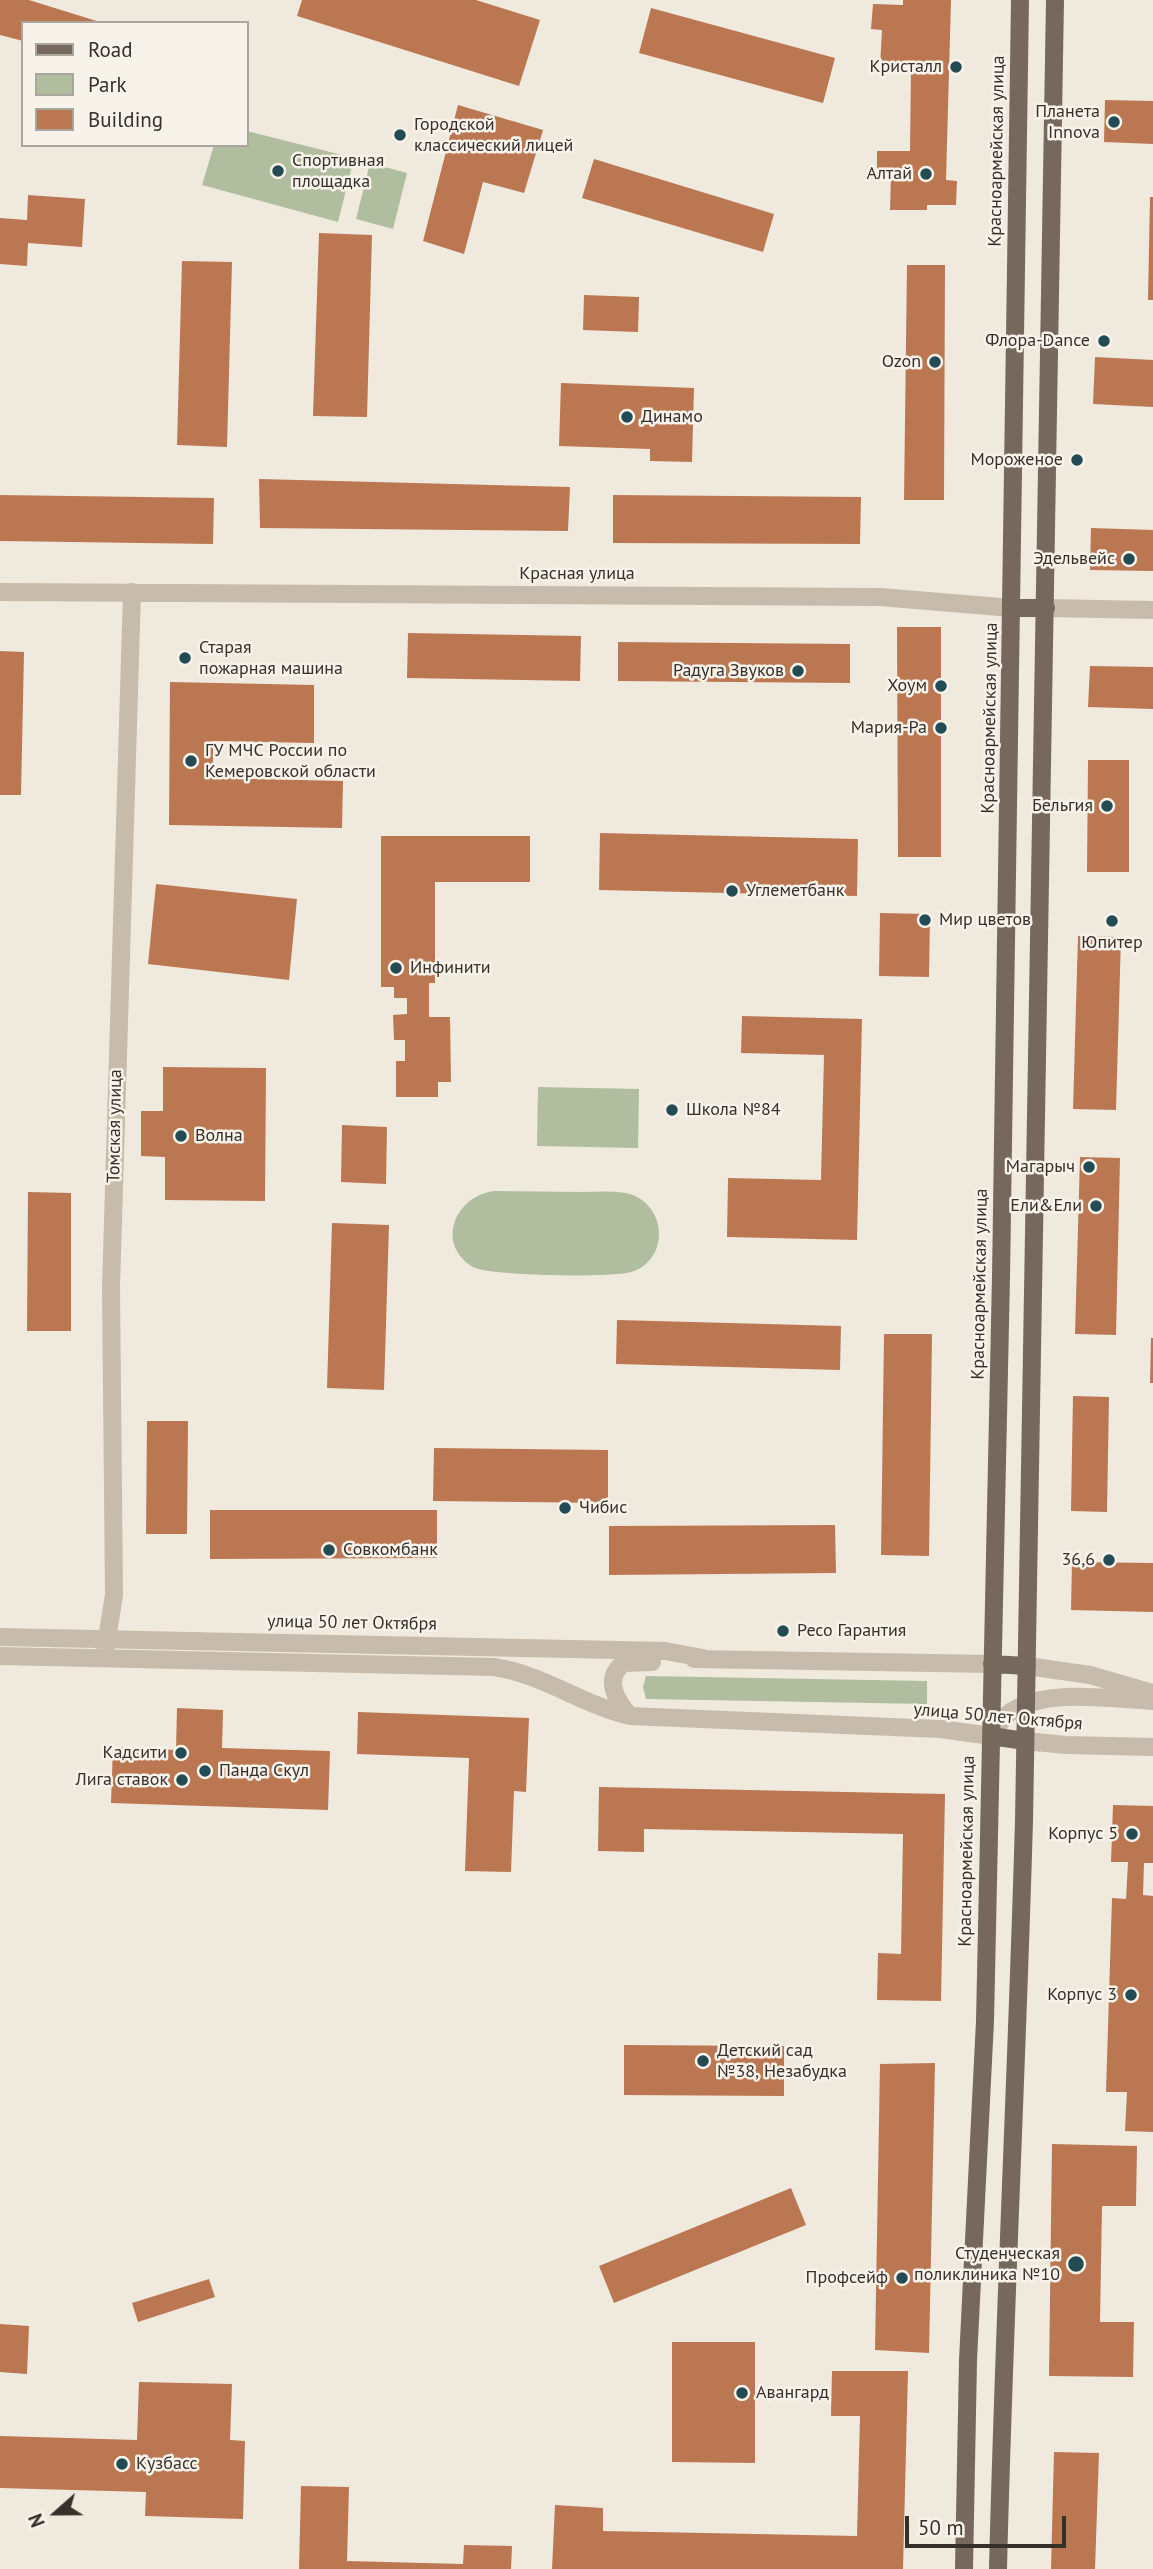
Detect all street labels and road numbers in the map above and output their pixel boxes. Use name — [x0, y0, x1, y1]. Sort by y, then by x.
street label: Красноармейская улица — [985, 55, 1009, 247]
street label: Красная улица — [519, 563, 635, 585]
street label: Красноармейская улица — [978, 622, 1002, 814]
street label: Томская улица — [103, 1069, 127, 1183]
street label: Красноармейская улица — [968, 1188, 992, 1380]
street label: улица 50 лет Октября — [267, 1611, 437, 1635]
street label: улица 50 лет Октября — [912, 1699, 1084, 1735]
street label: Красноармейская улица — [955, 1755, 979, 1947]

